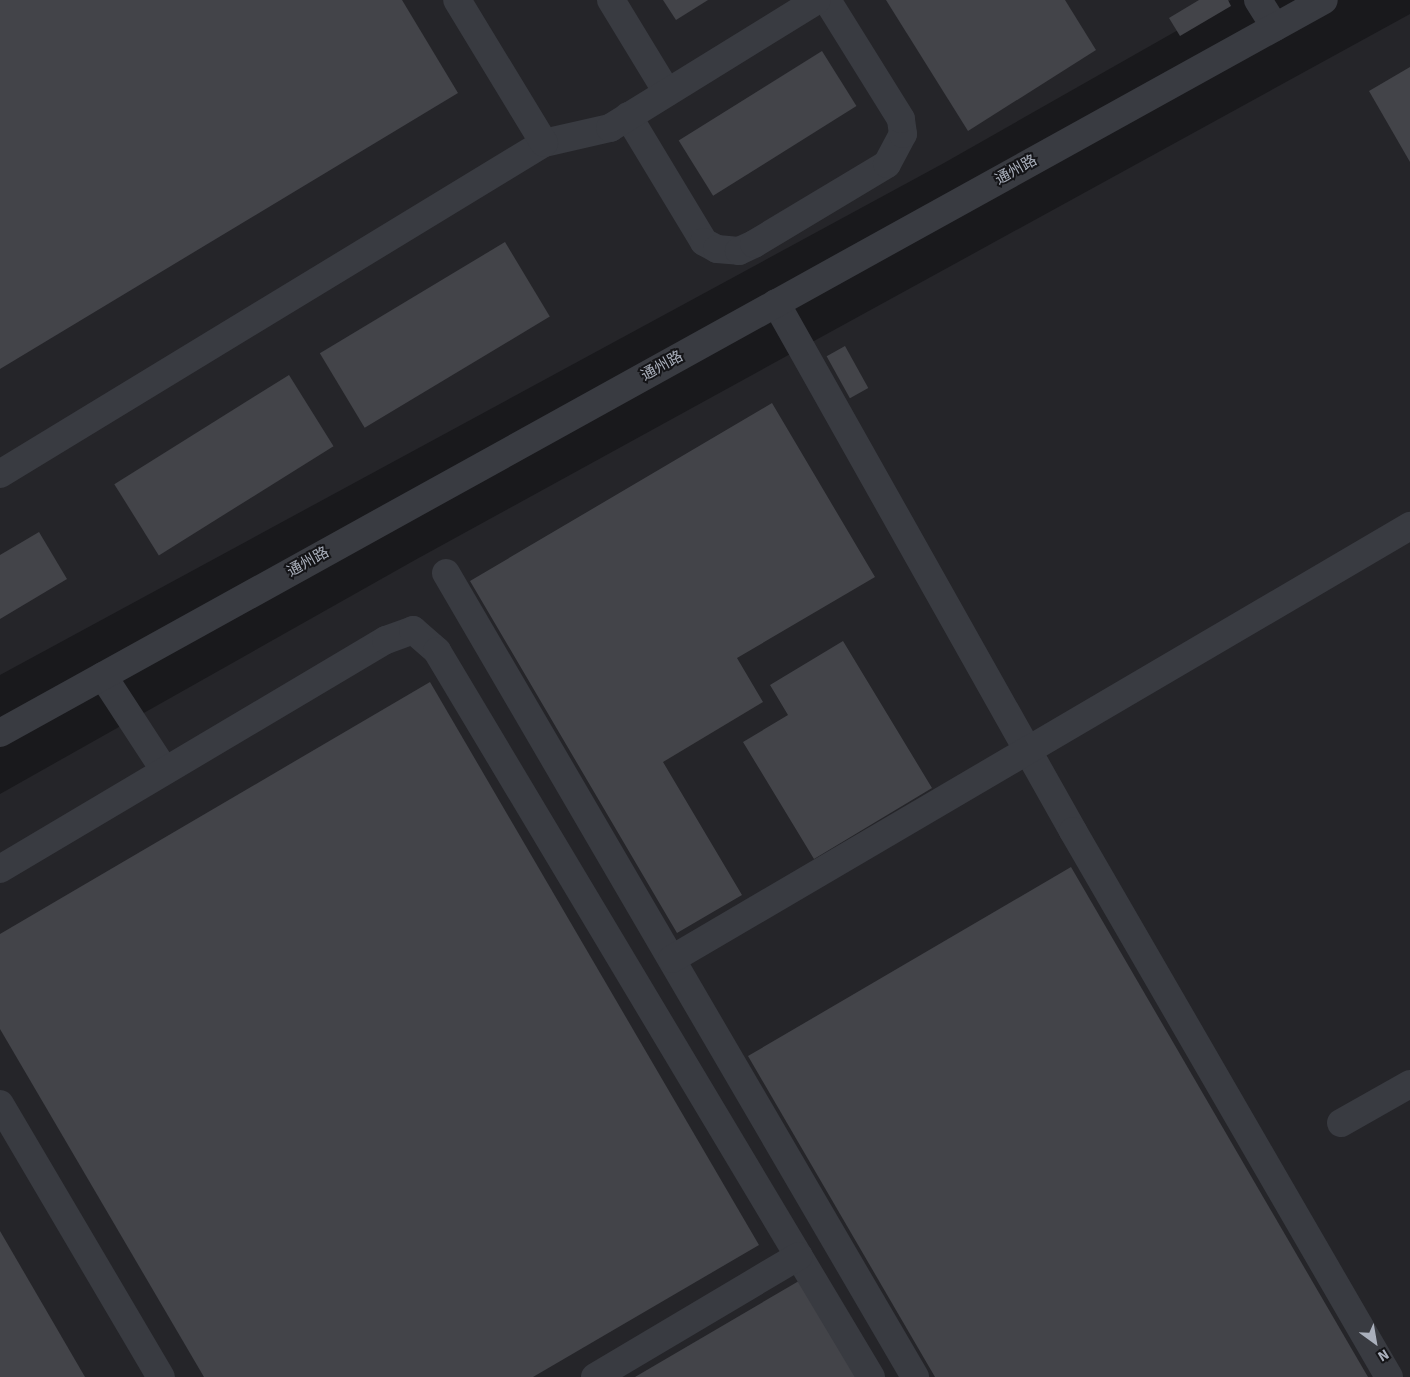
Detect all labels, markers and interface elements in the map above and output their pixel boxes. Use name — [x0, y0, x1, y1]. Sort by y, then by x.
street label: 通州路 — [992, 151, 1040, 189]
street label: 通州路 — [638, 347, 686, 385]
street label: 通州路 — [284, 543, 332, 581]
north arrow — [1350, 1317, 1400, 1367]
text: N — [1375, 1345, 1392, 1365]

